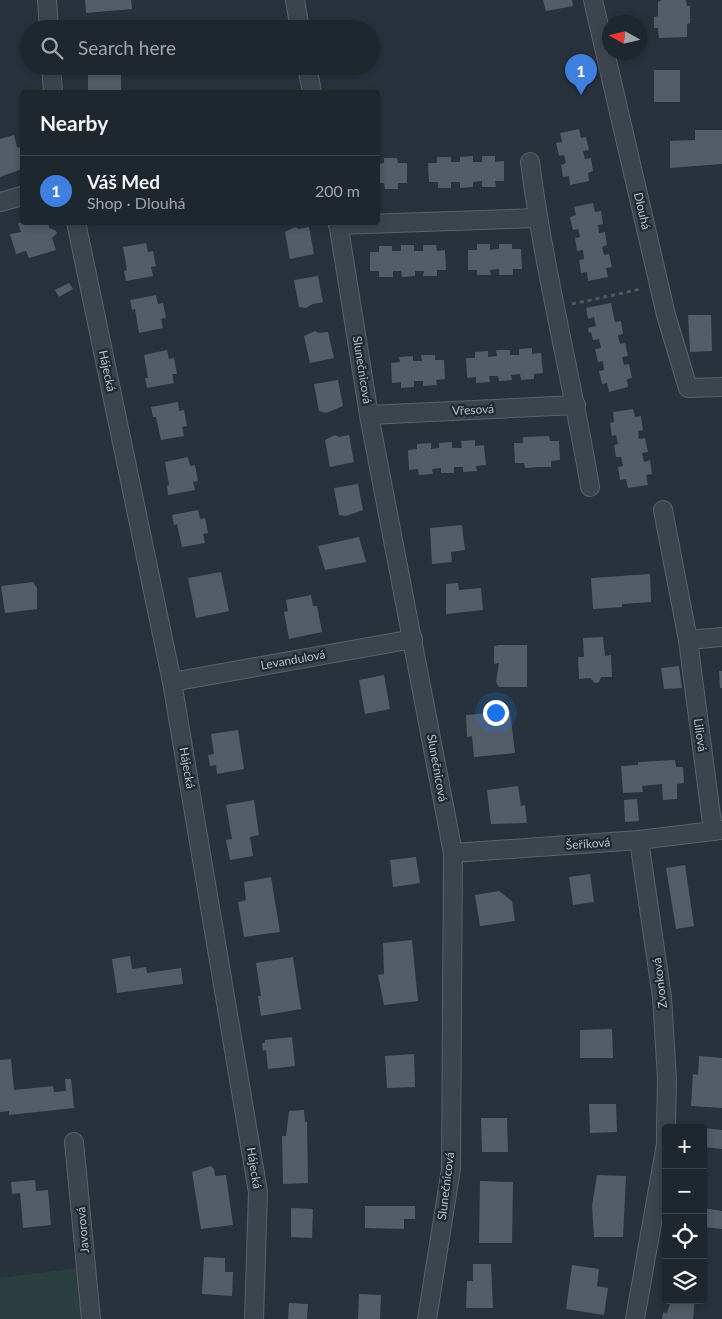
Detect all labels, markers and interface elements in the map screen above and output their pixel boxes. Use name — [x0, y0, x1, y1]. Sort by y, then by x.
north arrow — [602, 15, 647, 60]
search box — [20, 20, 380, 75]
icon: search — [38, 34, 66, 62]
text: Search here — [78, 36, 176, 59]
pin: 1 — [565, 54, 597, 95]
text: Nearby — [40, 110, 108, 135]
text: Váš Med — [87, 170, 160, 193]
text: 1 — [51, 181, 61, 200]
text: 200 m — [315, 181, 360, 200]
street label: Dlouhá — [631, 191, 654, 231]
text: Shop · Dlouhá — [87, 193, 186, 212]
street label: Slunečnicová — [350, 335, 375, 405]
street label: Hájecká — [96, 349, 119, 393]
street label: Vřesová — [452, 401, 494, 418]
street label: Levandulová — [259, 646, 327, 673]
your location — [483, 700, 509, 726]
street label: Liliová — [691, 717, 710, 753]
street label: Slunečnicová — [424, 733, 451, 803]
street label: Hájecká — [176, 746, 199, 790]
street label: Šeříková — [565, 834, 611, 853]
street label: Zvonková — [649, 957, 670, 1009]
map controls — [662, 1124, 707, 1304]
button: + — [662, 1124, 707, 1169]
street label: Hájecká — [244, 1146, 265, 1190]
street label: Slunečnicová — [434, 1151, 457, 1221]
button: − — [662, 1169, 707, 1214]
street label: Javorová — [73, 1206, 92, 1254]
button: locate — [662, 1214, 707, 1259]
button: layers — [662, 1259, 707, 1304]

